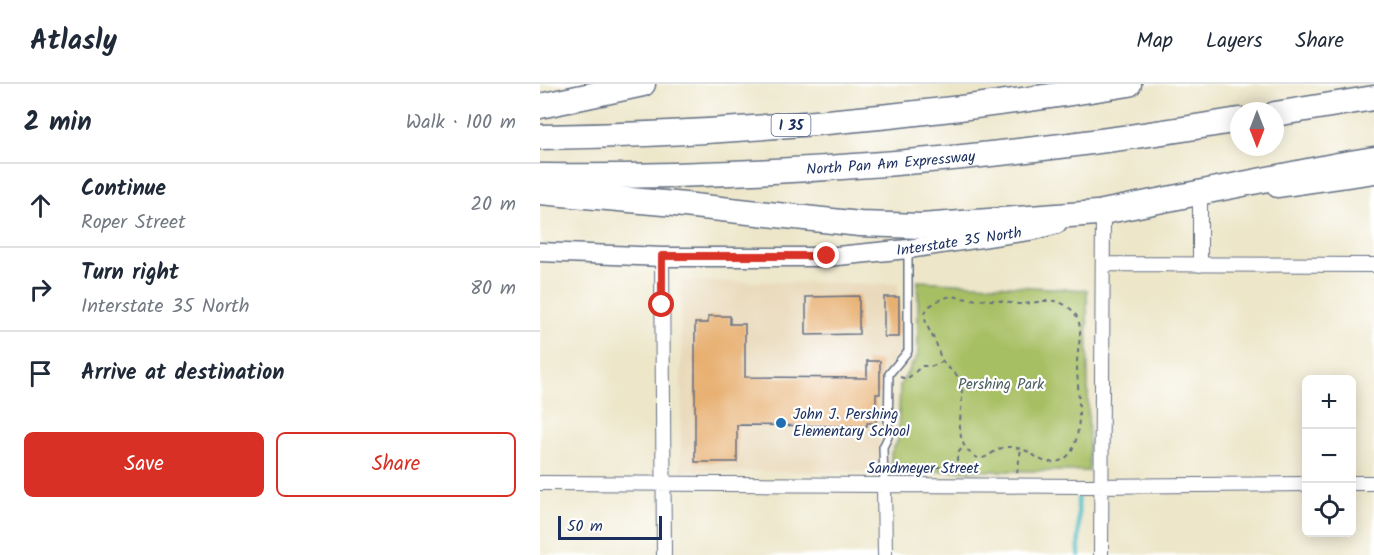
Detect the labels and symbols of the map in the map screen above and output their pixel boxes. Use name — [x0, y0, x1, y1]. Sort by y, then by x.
north arrow — [1230, 102, 1284, 156]
road number: I 35 — [772, 114, 810, 136]
street label: North Pan Am Expressway — [806, 145, 977, 182]
street label: Interstate 35 North — [895, 221, 1023, 263]
route end — [813, 242, 839, 268]
route start — [648, 291, 674, 317]
park label: Pershing Park — [958, 373, 1045, 397]
place label: John J. Pershing Elementary School — [793, 403, 910, 444]
marker: John J. Pershing Elementary School — [774, 416, 788, 430]
street label: Sandmeyer Street — [867, 457, 979, 481]
scale bar — [558, 513, 662, 540]

